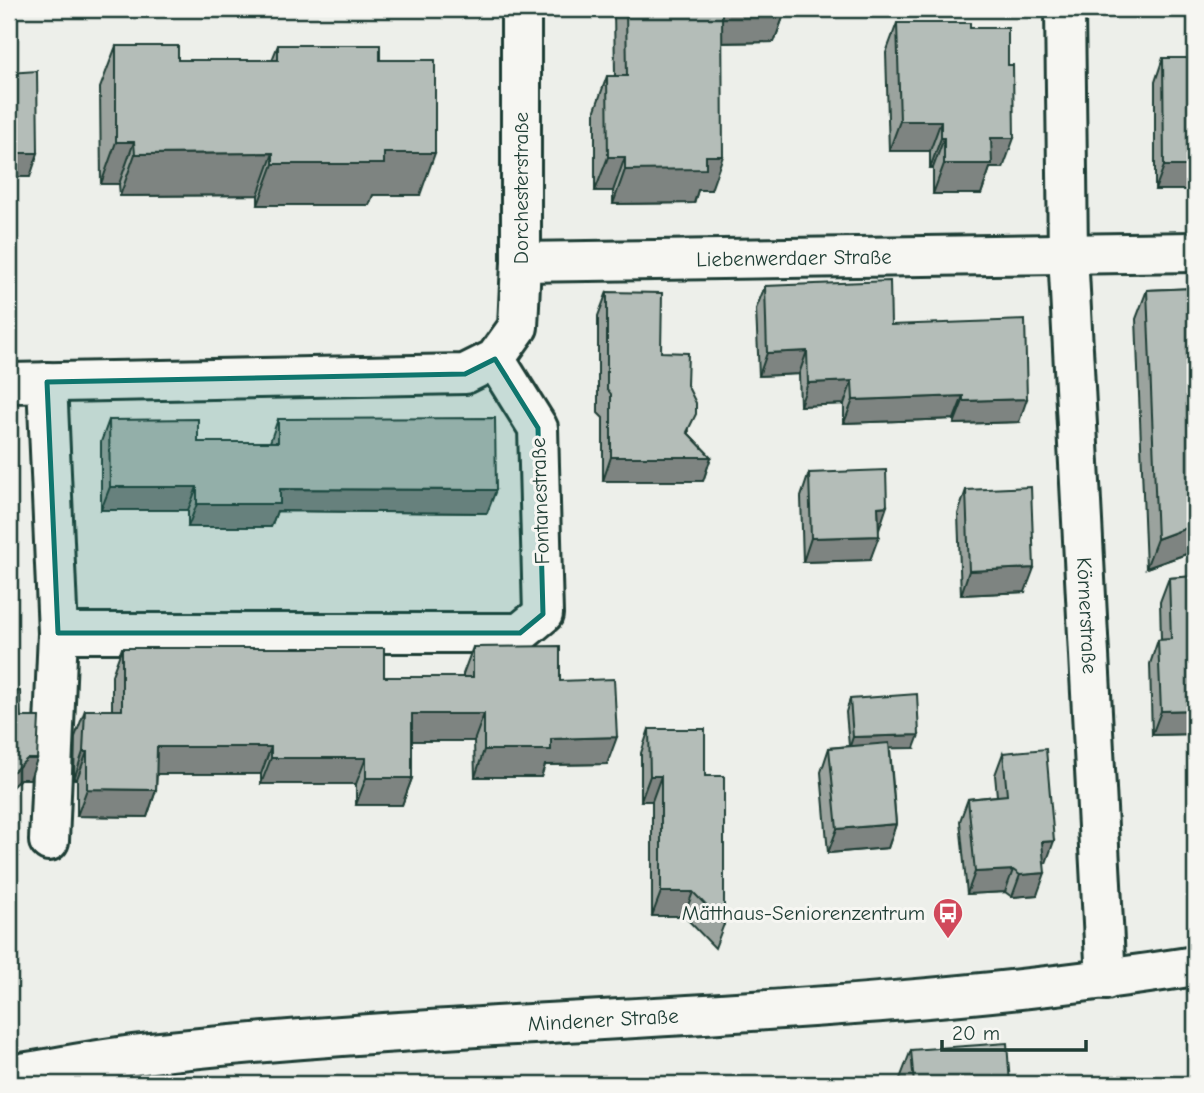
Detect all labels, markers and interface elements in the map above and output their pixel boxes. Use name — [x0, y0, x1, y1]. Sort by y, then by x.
street label: Dorchesterstraße — [509, 112, 533, 264]
street label: Liebenwerdaer Straße — [696, 245, 892, 271]
street label: Fontanestraße — [526, 437, 554, 565]
street label: Körnerstraße — [1072, 557, 1102, 674]
bus stop icon: Mätthaus-Seniorenzentrum — [931, 896, 965, 940]
place label: Mätthaus-Seniorenzentrum — [682, 901, 925, 925]
street label: Mindener Straße — [527, 1004, 679, 1036]
scale bar — [942, 1009, 1085, 1053]
text: 20 m — [952, 1021, 1000, 1045]

